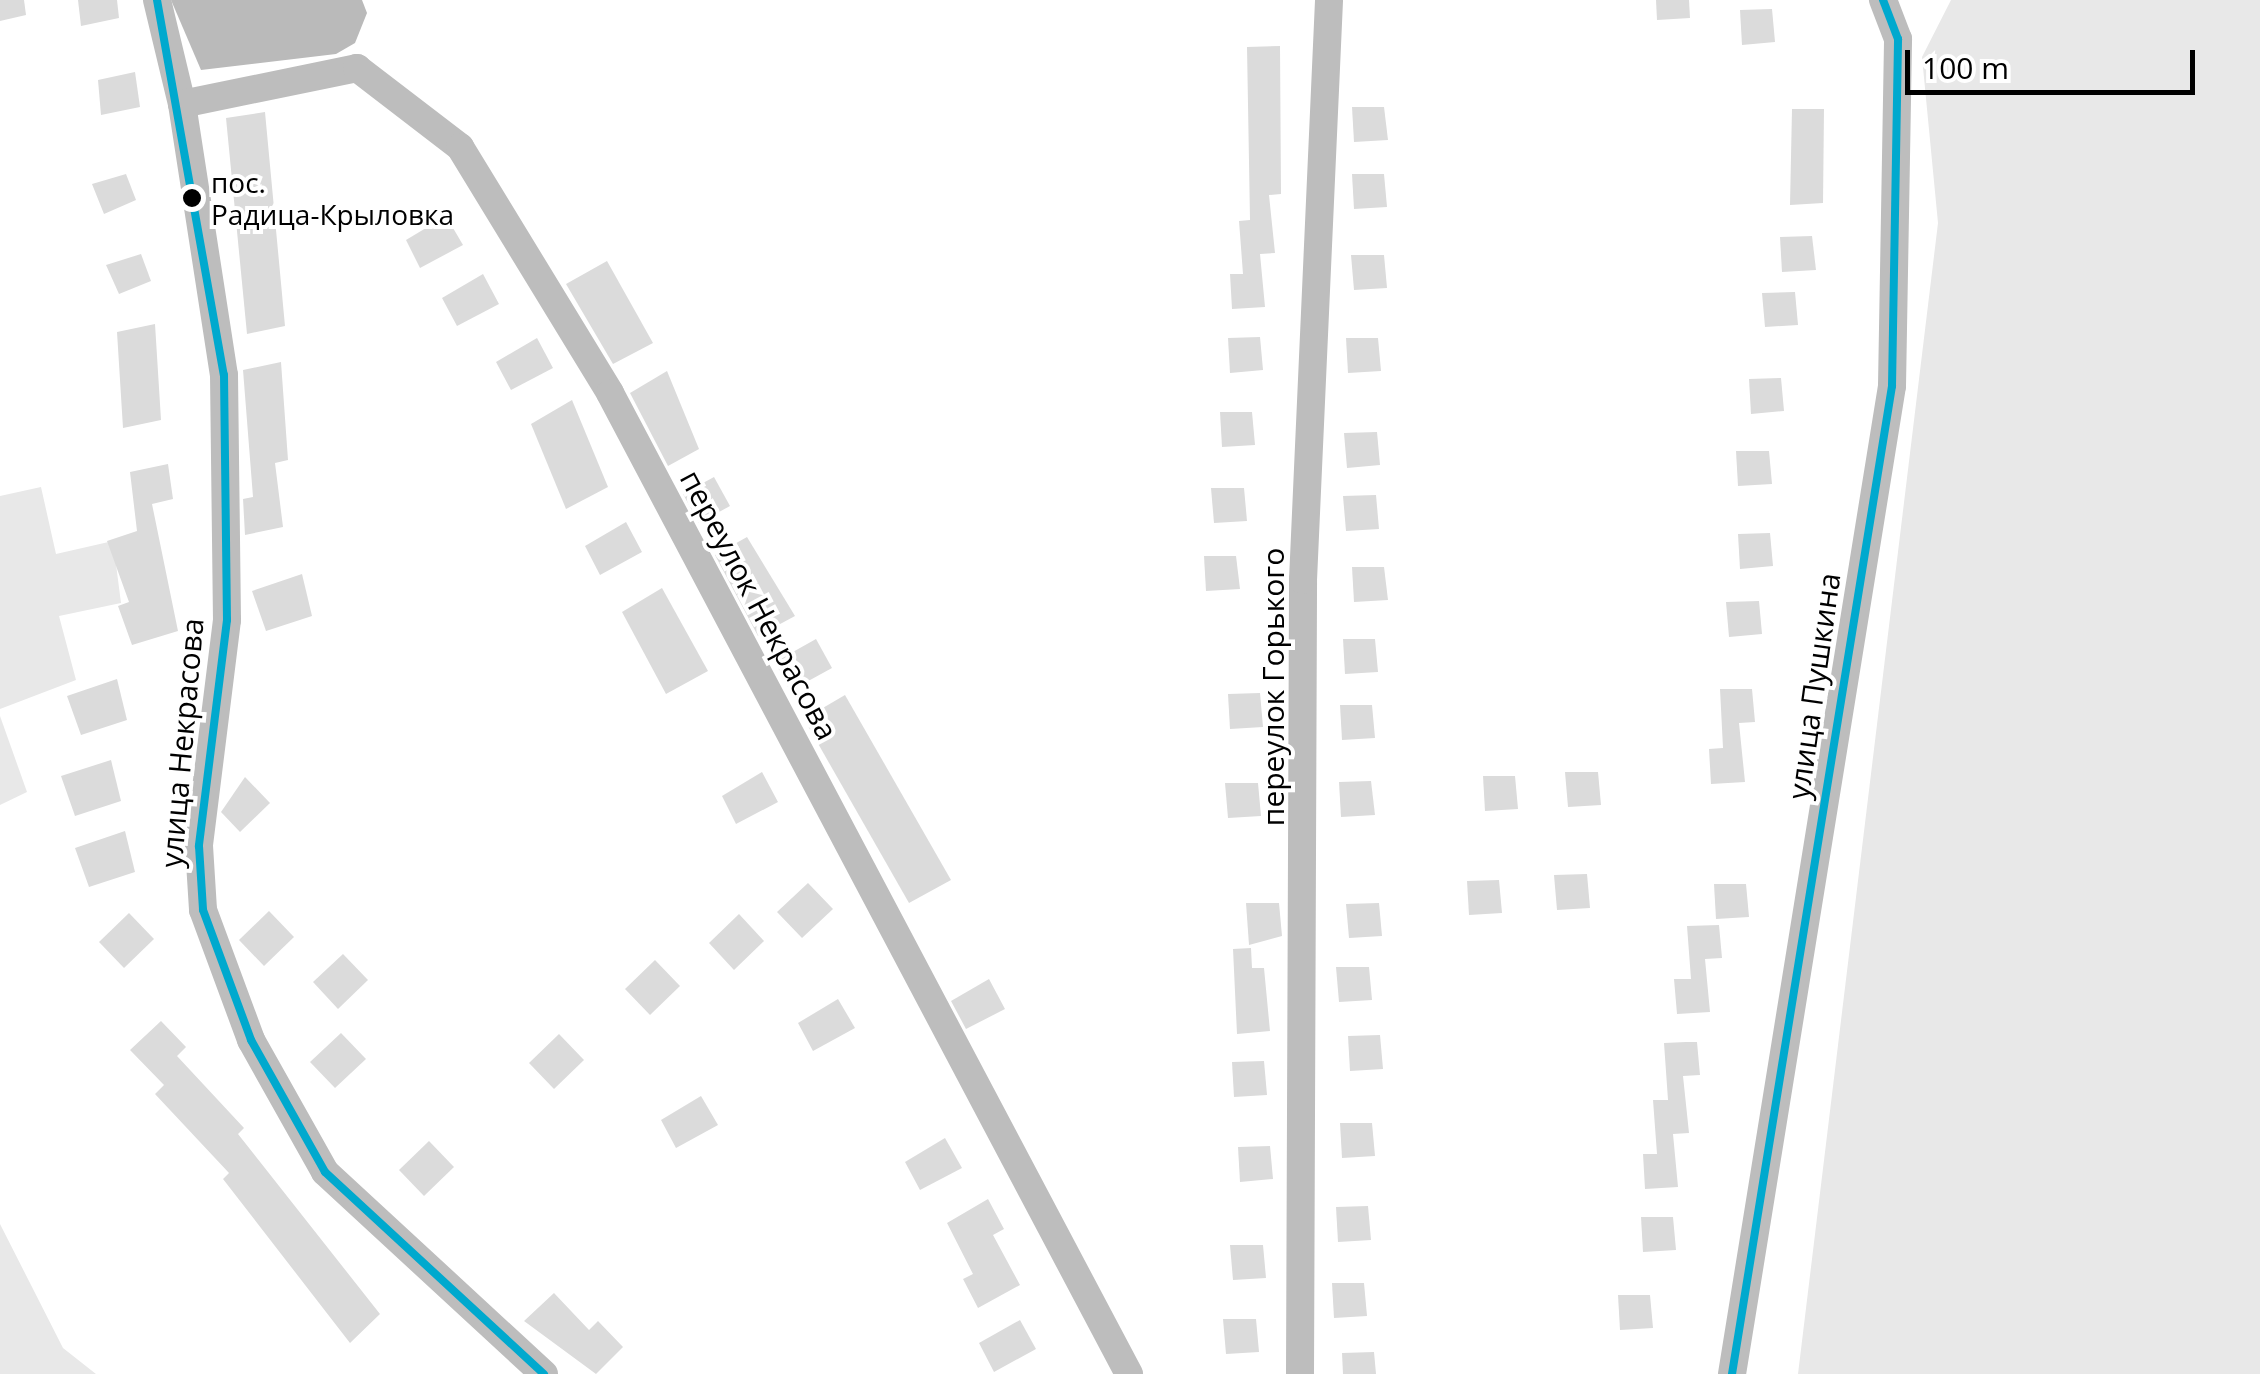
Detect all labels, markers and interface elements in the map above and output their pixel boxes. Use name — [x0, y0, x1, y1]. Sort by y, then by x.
scale bar — [1910, 30, 2200, 92]
text: 100 m — [1922, 47, 2009, 88]
place label: пос. Радица-Крыловка — [211, 165, 454, 231]
marker: пос. Радица-Крыловка — [182, 188, 202, 208]
street label: переулок Некрасова — [673, 464, 845, 746]
street label: переулок Горького — [1255, 548, 1291, 826]
street label: улица Пушкина — [1780, 570, 1848, 802]
street label: улица Некрасова — [153, 617, 211, 869]

